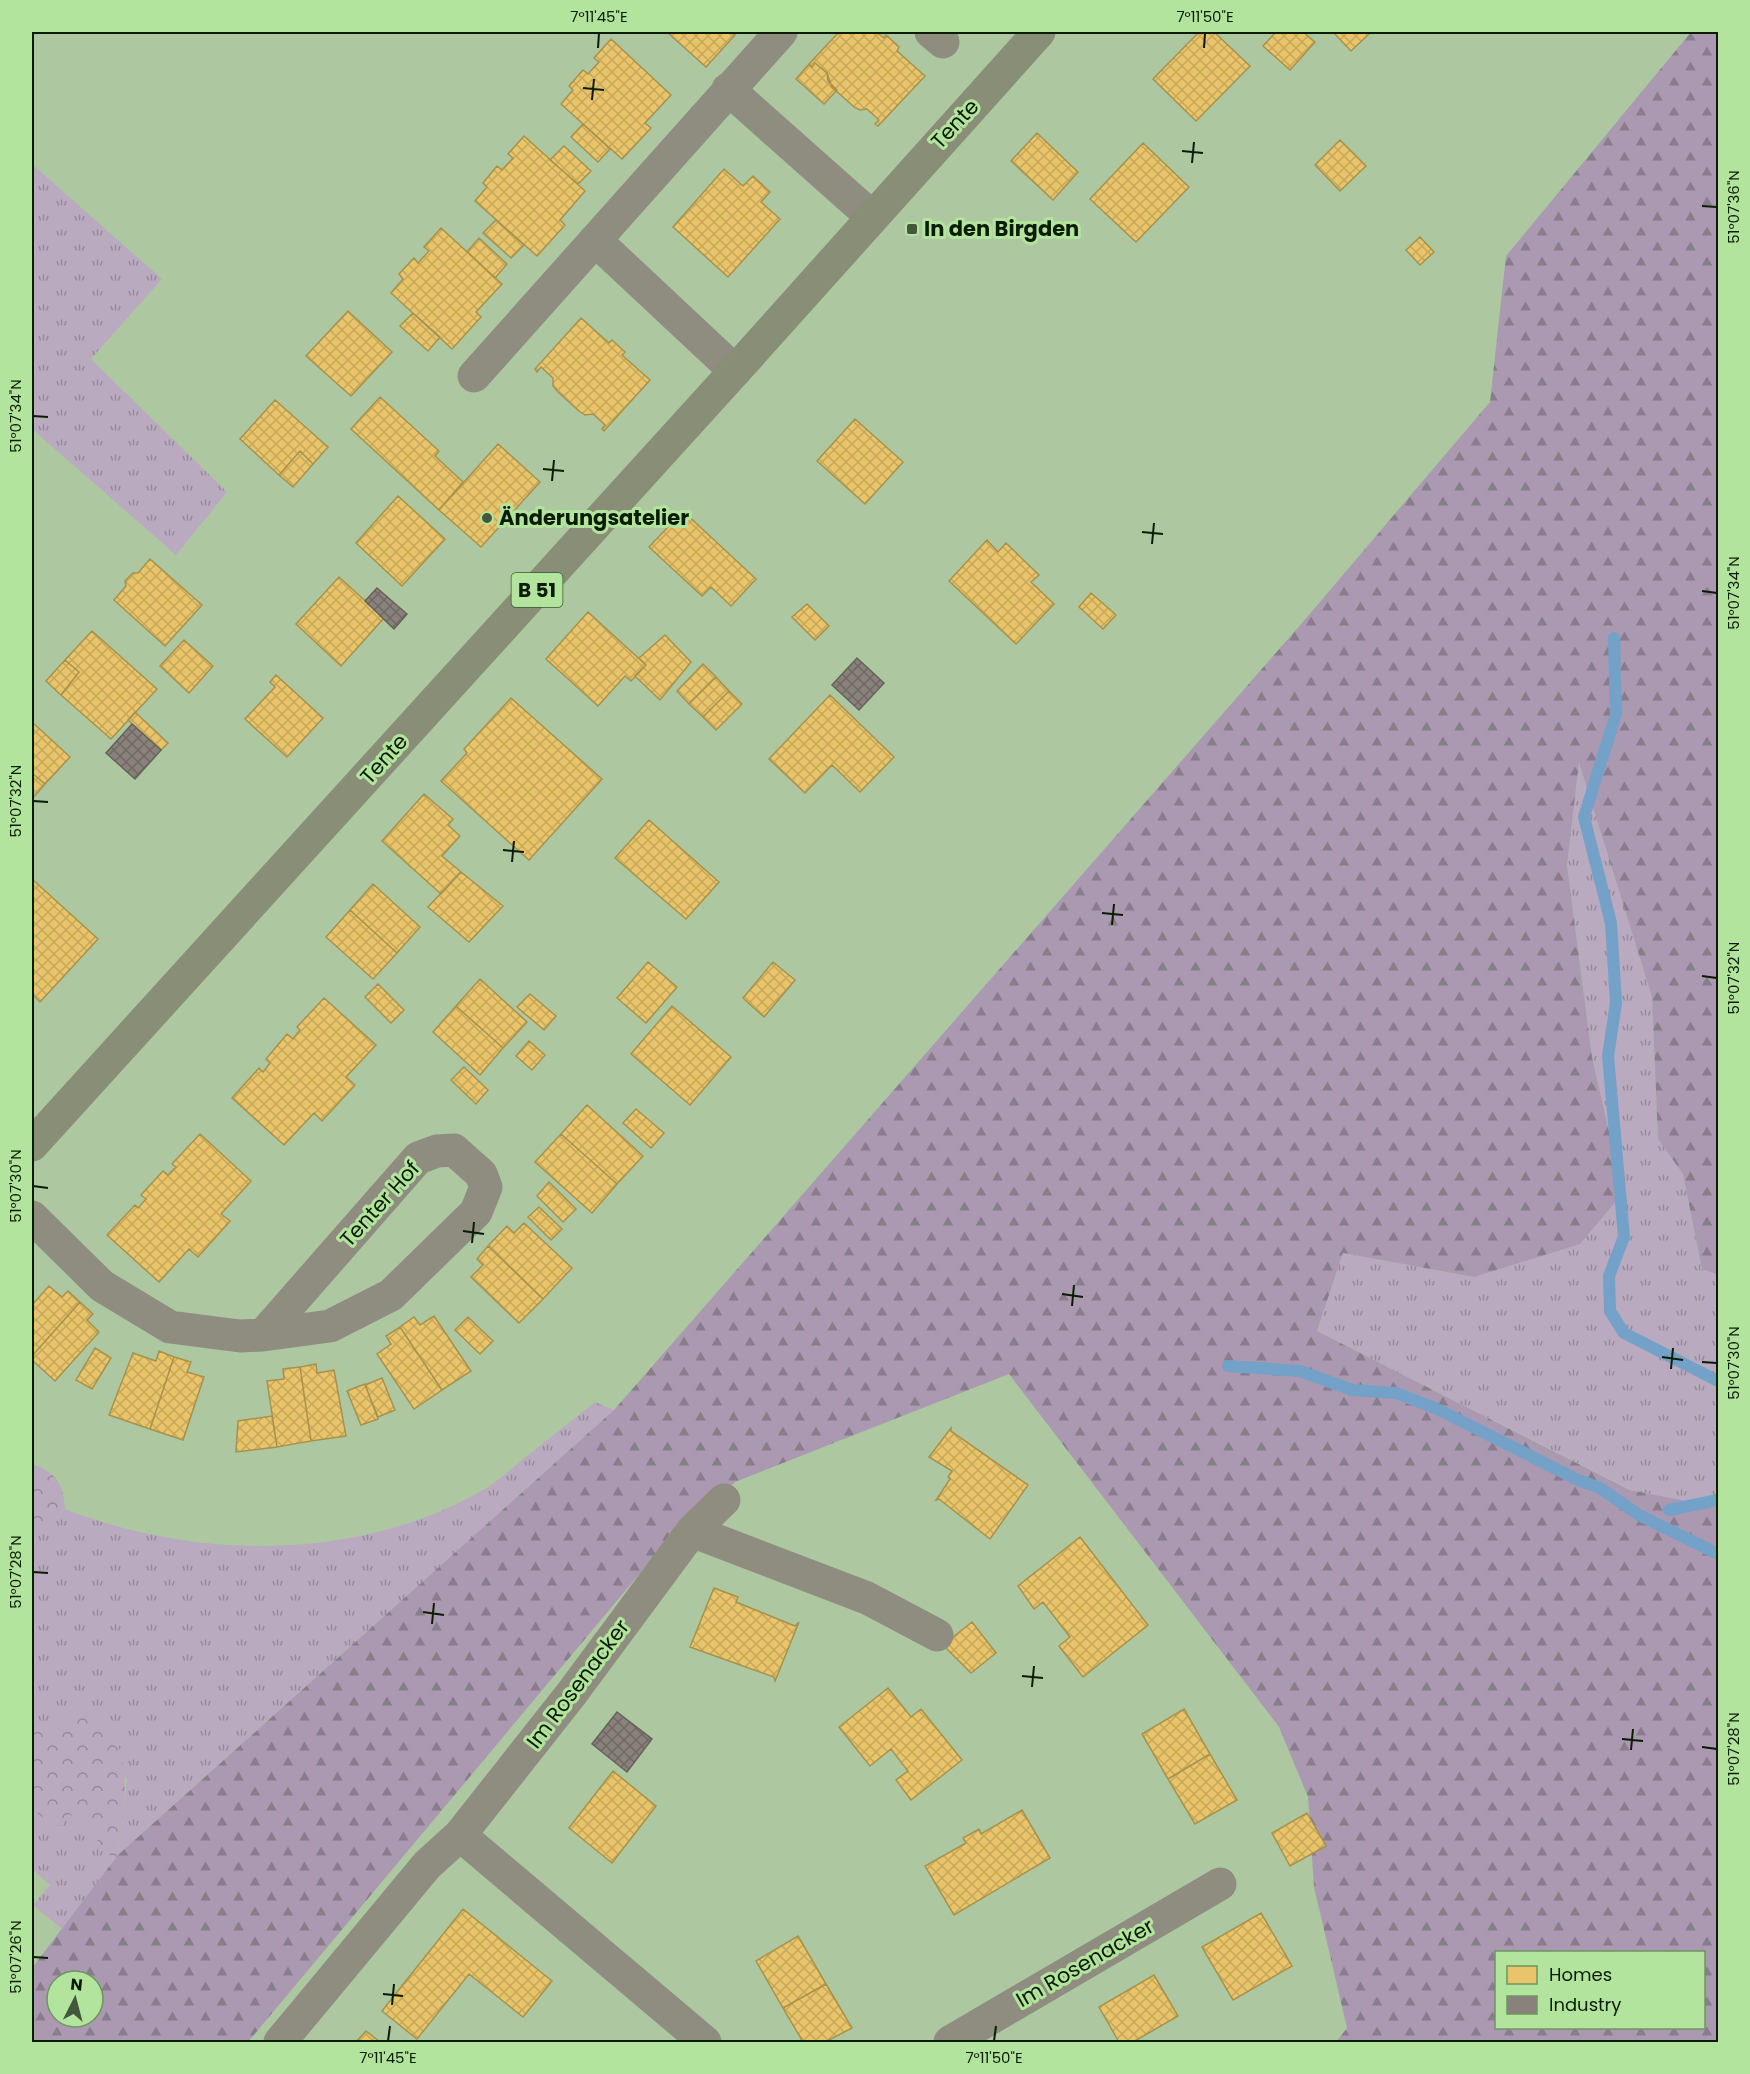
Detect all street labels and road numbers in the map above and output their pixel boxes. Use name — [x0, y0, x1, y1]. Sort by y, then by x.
street label: Tente — [924, 92, 985, 155]
road number: B 51 — [512, 573, 562, 607]
street label: Tente — [353, 727, 414, 790]
street label: Tenter Hof — [333, 1154, 426, 1253]
street label: Im Rosenacker — [519, 1613, 636, 1754]
street label: Im Rosenacker — [1011, 1911, 1159, 2014]

